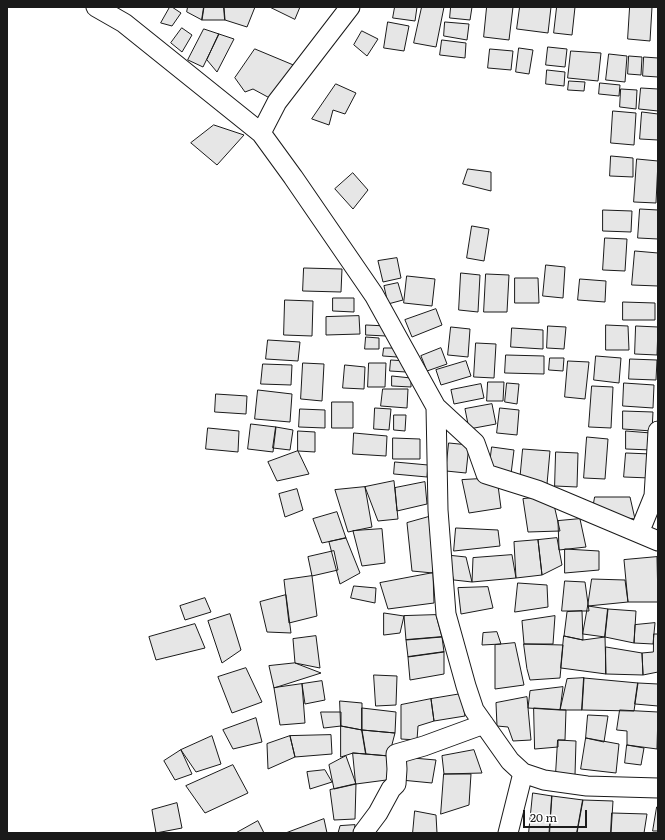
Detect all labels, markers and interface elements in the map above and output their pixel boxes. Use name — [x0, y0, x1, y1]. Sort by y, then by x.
scale bar — [525, 802, 589, 828]
text: 20 m — [530, 808, 557, 826]

